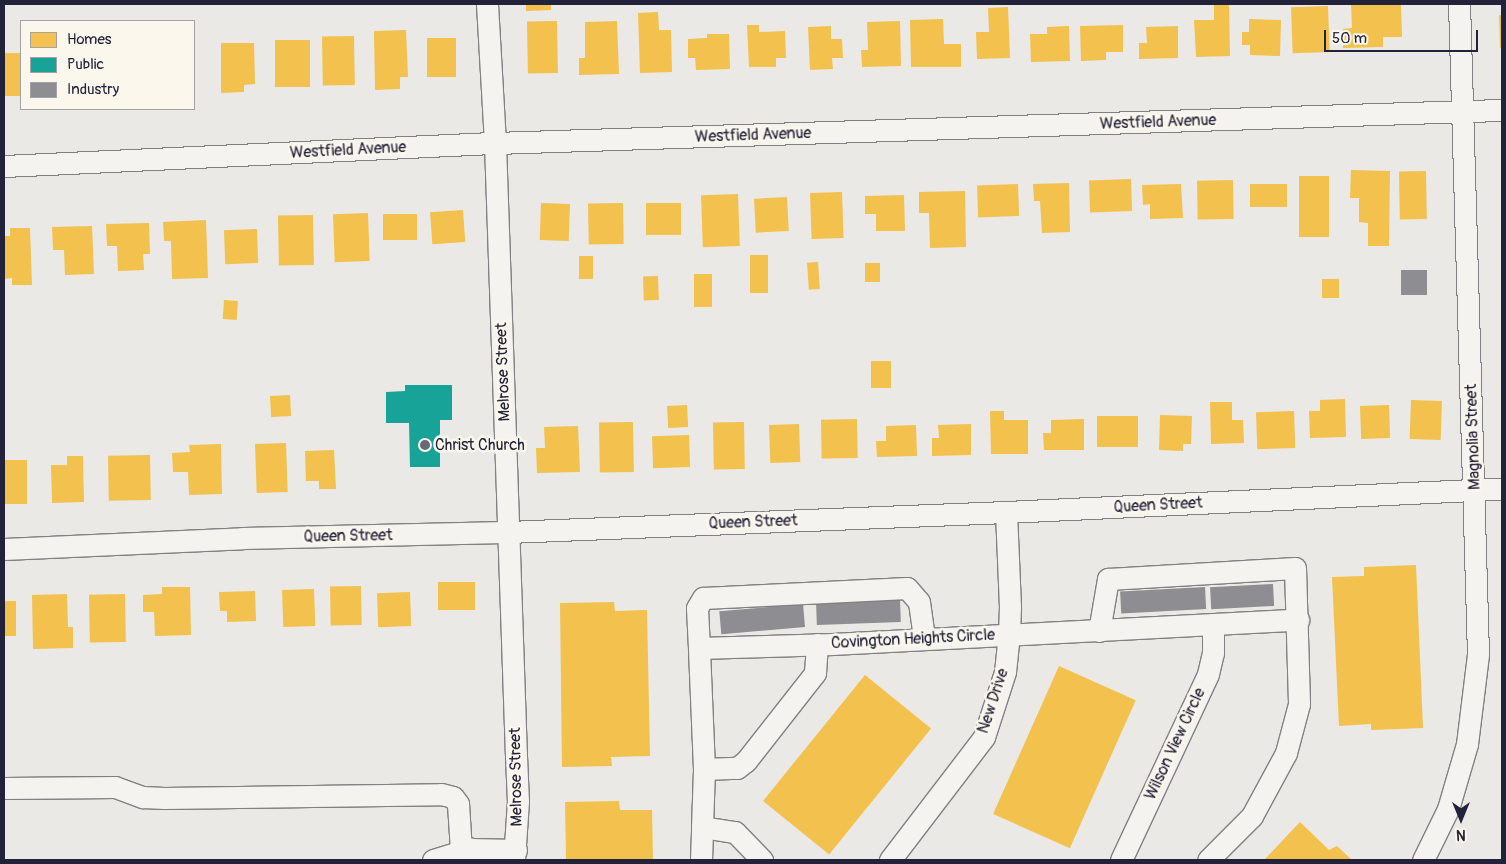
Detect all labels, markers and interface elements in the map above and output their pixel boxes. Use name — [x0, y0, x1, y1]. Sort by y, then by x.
legend — [20, 20, 195, 110]
scale bar — [1326, 20, 1480, 52]
text: 50 m — [1332, 29, 1367, 48]
text: Homes — [67, 30, 112, 49]
text: Public — [67, 55, 104, 74]
text: Industry — [67, 80, 119, 99]
street label: Westfield Avenue — [1099, 110, 1217, 134]
street label: Westfield Avenue — [694, 123, 812, 147]
street label: Westfield Avenue — [289, 137, 407, 163]
street label: Melrose Street — [492, 322, 514, 422]
street label: Magnolia Street — [1462, 384, 1484, 490]
place label: Christ Church — [435, 435, 525, 455]
marker: Christ Church — [419, 439, 431, 451]
street label: Queen Street — [1113, 493, 1203, 517]
street label: Queen Street — [708, 511, 798, 533]
street label: Queen Street — [303, 526, 393, 546]
street label: Covington Heights Circle — [831, 625, 995, 653]
street label: New Drive — [973, 666, 1013, 736]
street label: Wilson View Circle — [1141, 685, 1209, 803]
street label: Melrose Street — [506, 727, 526, 827]
north arrow — [1436, 794, 1486, 844]
text: N — [1456, 826, 1466, 843]

